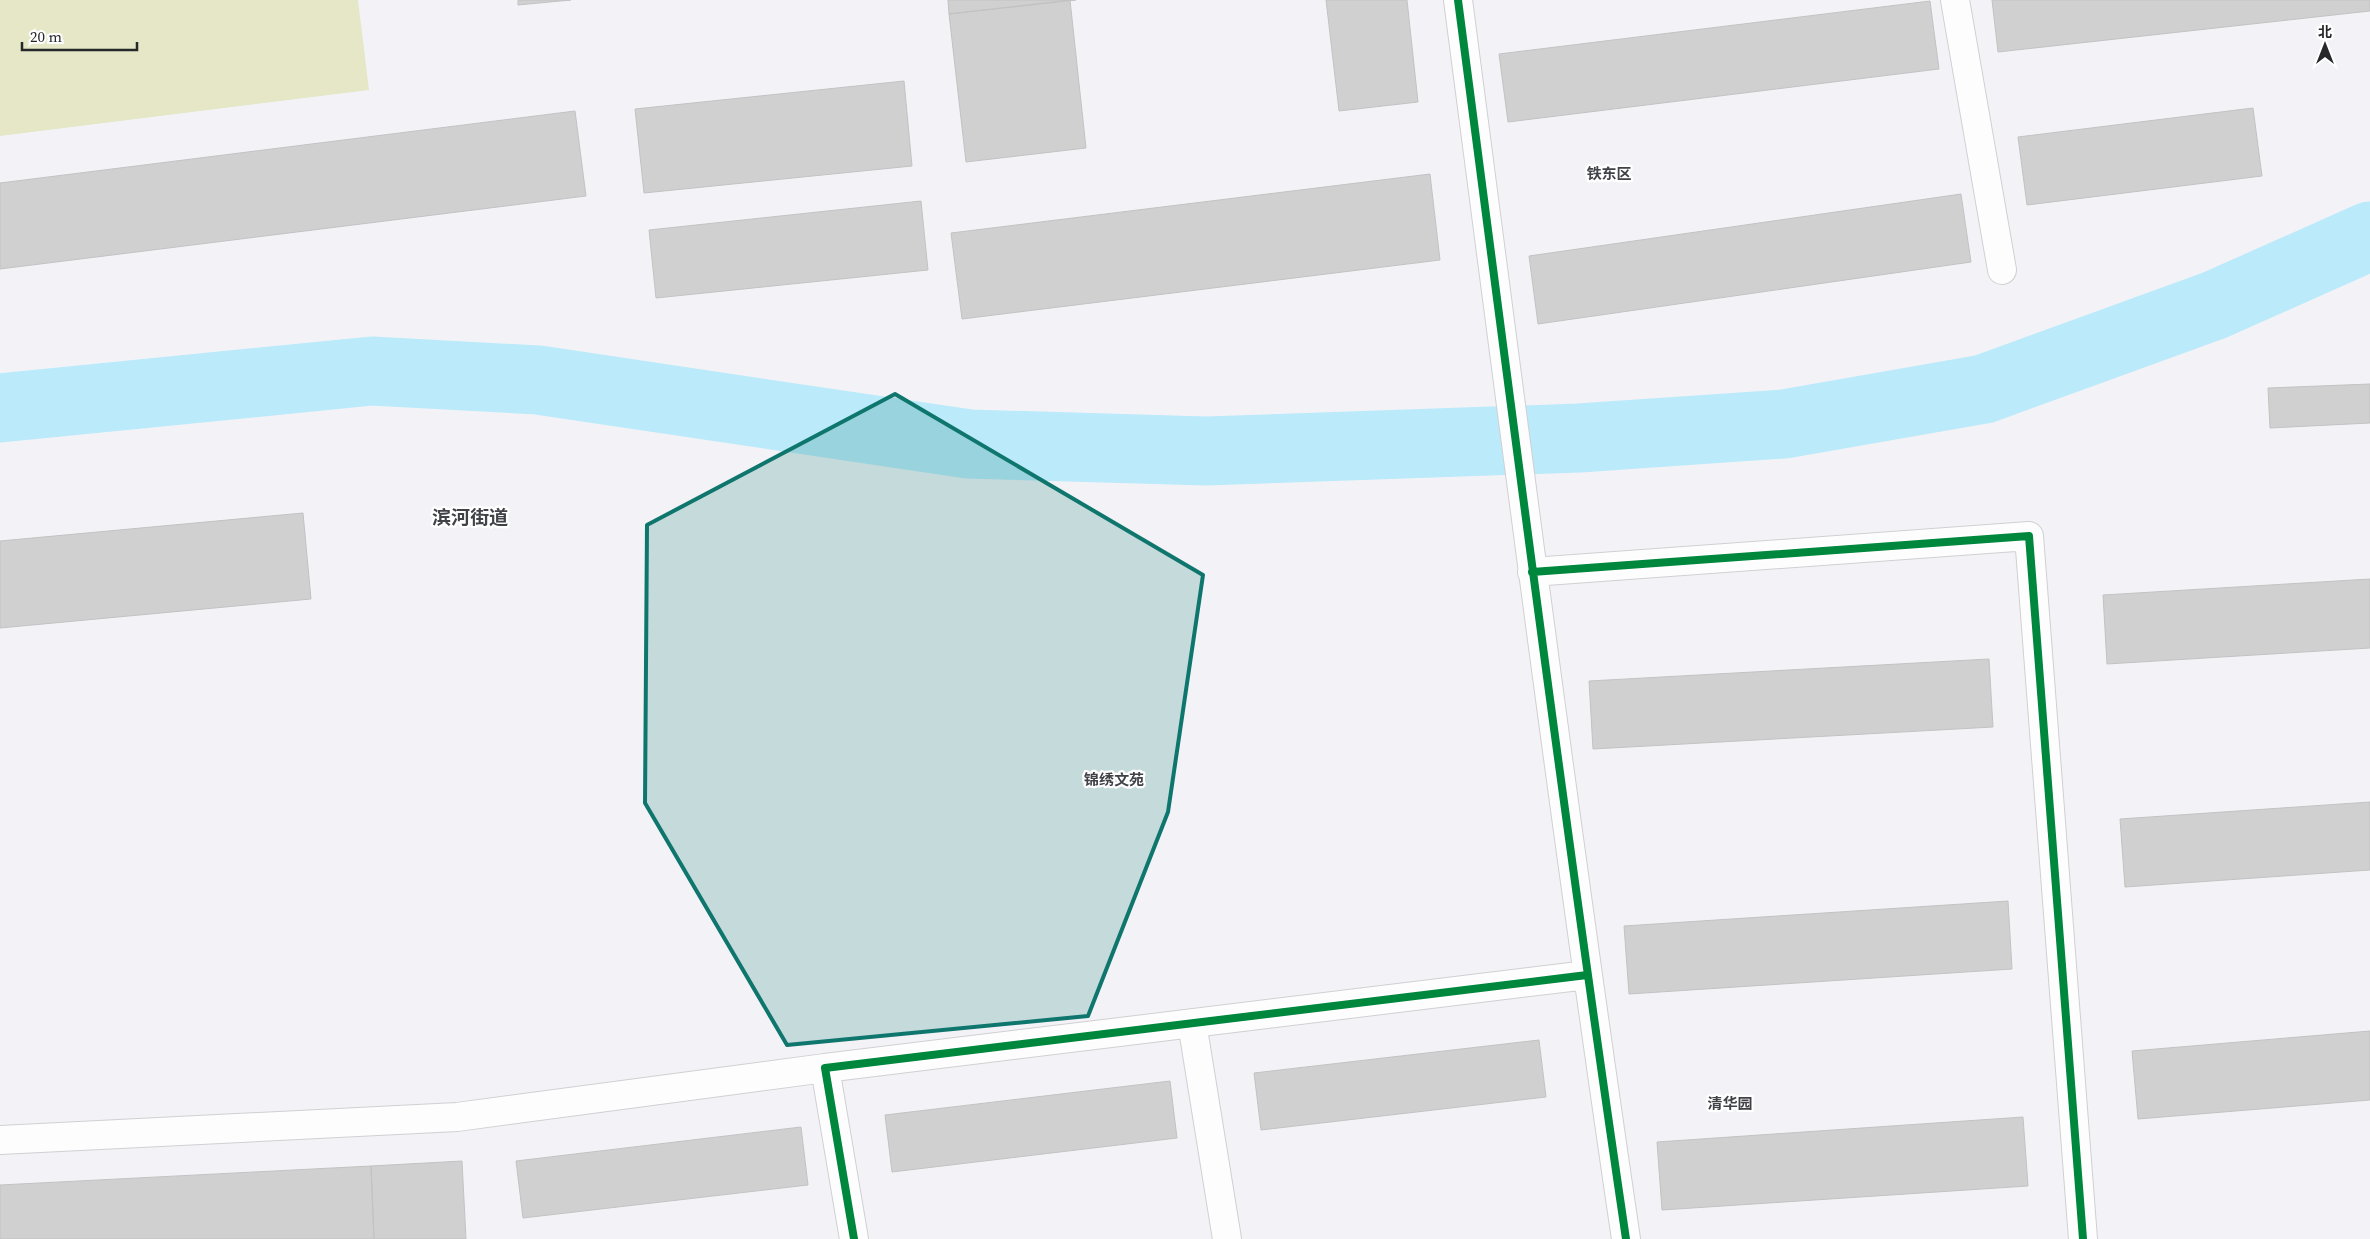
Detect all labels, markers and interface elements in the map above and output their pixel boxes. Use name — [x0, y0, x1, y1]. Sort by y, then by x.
scale bar — [22, 20, 138, 52]
north arrow — [2300, 20, 2350, 70]
text: 北 — [2318, 22, 2332, 42]
text: 20 m — [30, 26, 62, 47]
district label: 铁东区 — [1586, 163, 1632, 184]
district label: 滨河街道 — [432, 504, 508, 530]
district label: 锦绣文苑 — [1084, 769, 1144, 790]
district label: 清华园 — [1707, 1093, 1753, 1114]

